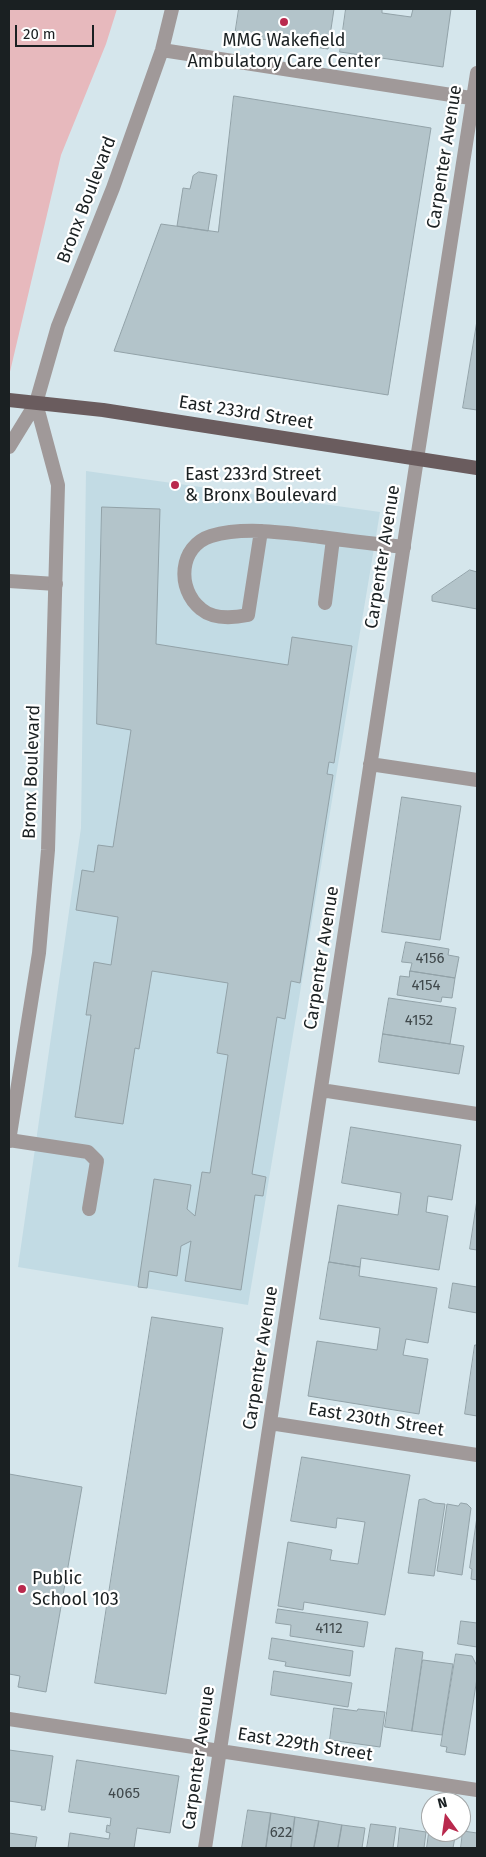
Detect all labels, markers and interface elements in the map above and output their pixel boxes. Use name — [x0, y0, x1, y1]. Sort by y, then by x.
scale bar — [18, 15, 96, 47]
marker: MMG Wakefield Ambulatory Care Center — [278, 16, 290, 28]
text: 20 m — [23, 25, 56, 43]
place label: MMG Wakefield Ambulatory Care Center — [188, 30, 380, 72]
street label: Carpenter Avenue — [423, 84, 467, 230]
street label: Bronx Boulevard — [53, 133, 121, 267]
street label: East 233rd Street — [177, 392, 315, 434]
place label: East 233rd Street & Bronx Boulevard — [185, 464, 337, 506]
marker: East 233rd Street & Bronx Boulevard — [169, 479, 181, 491]
street label: Carpenter Avenue — [361, 484, 405, 630]
street label: Bronx Boulevard — [19, 705, 45, 839]
street label: Carpenter Avenue — [300, 885, 344, 1031]
house number: 4156 — [415, 950, 445, 968]
house number: 4154 — [411, 977, 441, 995]
house number: 4152 — [405, 1012, 433, 1030]
street label: Carpenter Avenue — [239, 1285, 283, 1431]
street label: East 230th Street — [307, 1399, 445, 1441]
place label: Public School 103 — [32, 1568, 119, 1610]
marker: Public School 103 — [16, 1583, 28, 1595]
house number: 4112 — [315, 1620, 343, 1638]
street label: Carpenter Avenue — [178, 1685, 220, 1831]
street label: East 229th Street — [236, 1724, 374, 1766]
house number: 4065 — [108, 1785, 140, 1803]
north arrow — [421, 1792, 471, 1842]
text: N — [436, 1794, 449, 1812]
house number: 622 — [270, 1824, 292, 1842]

